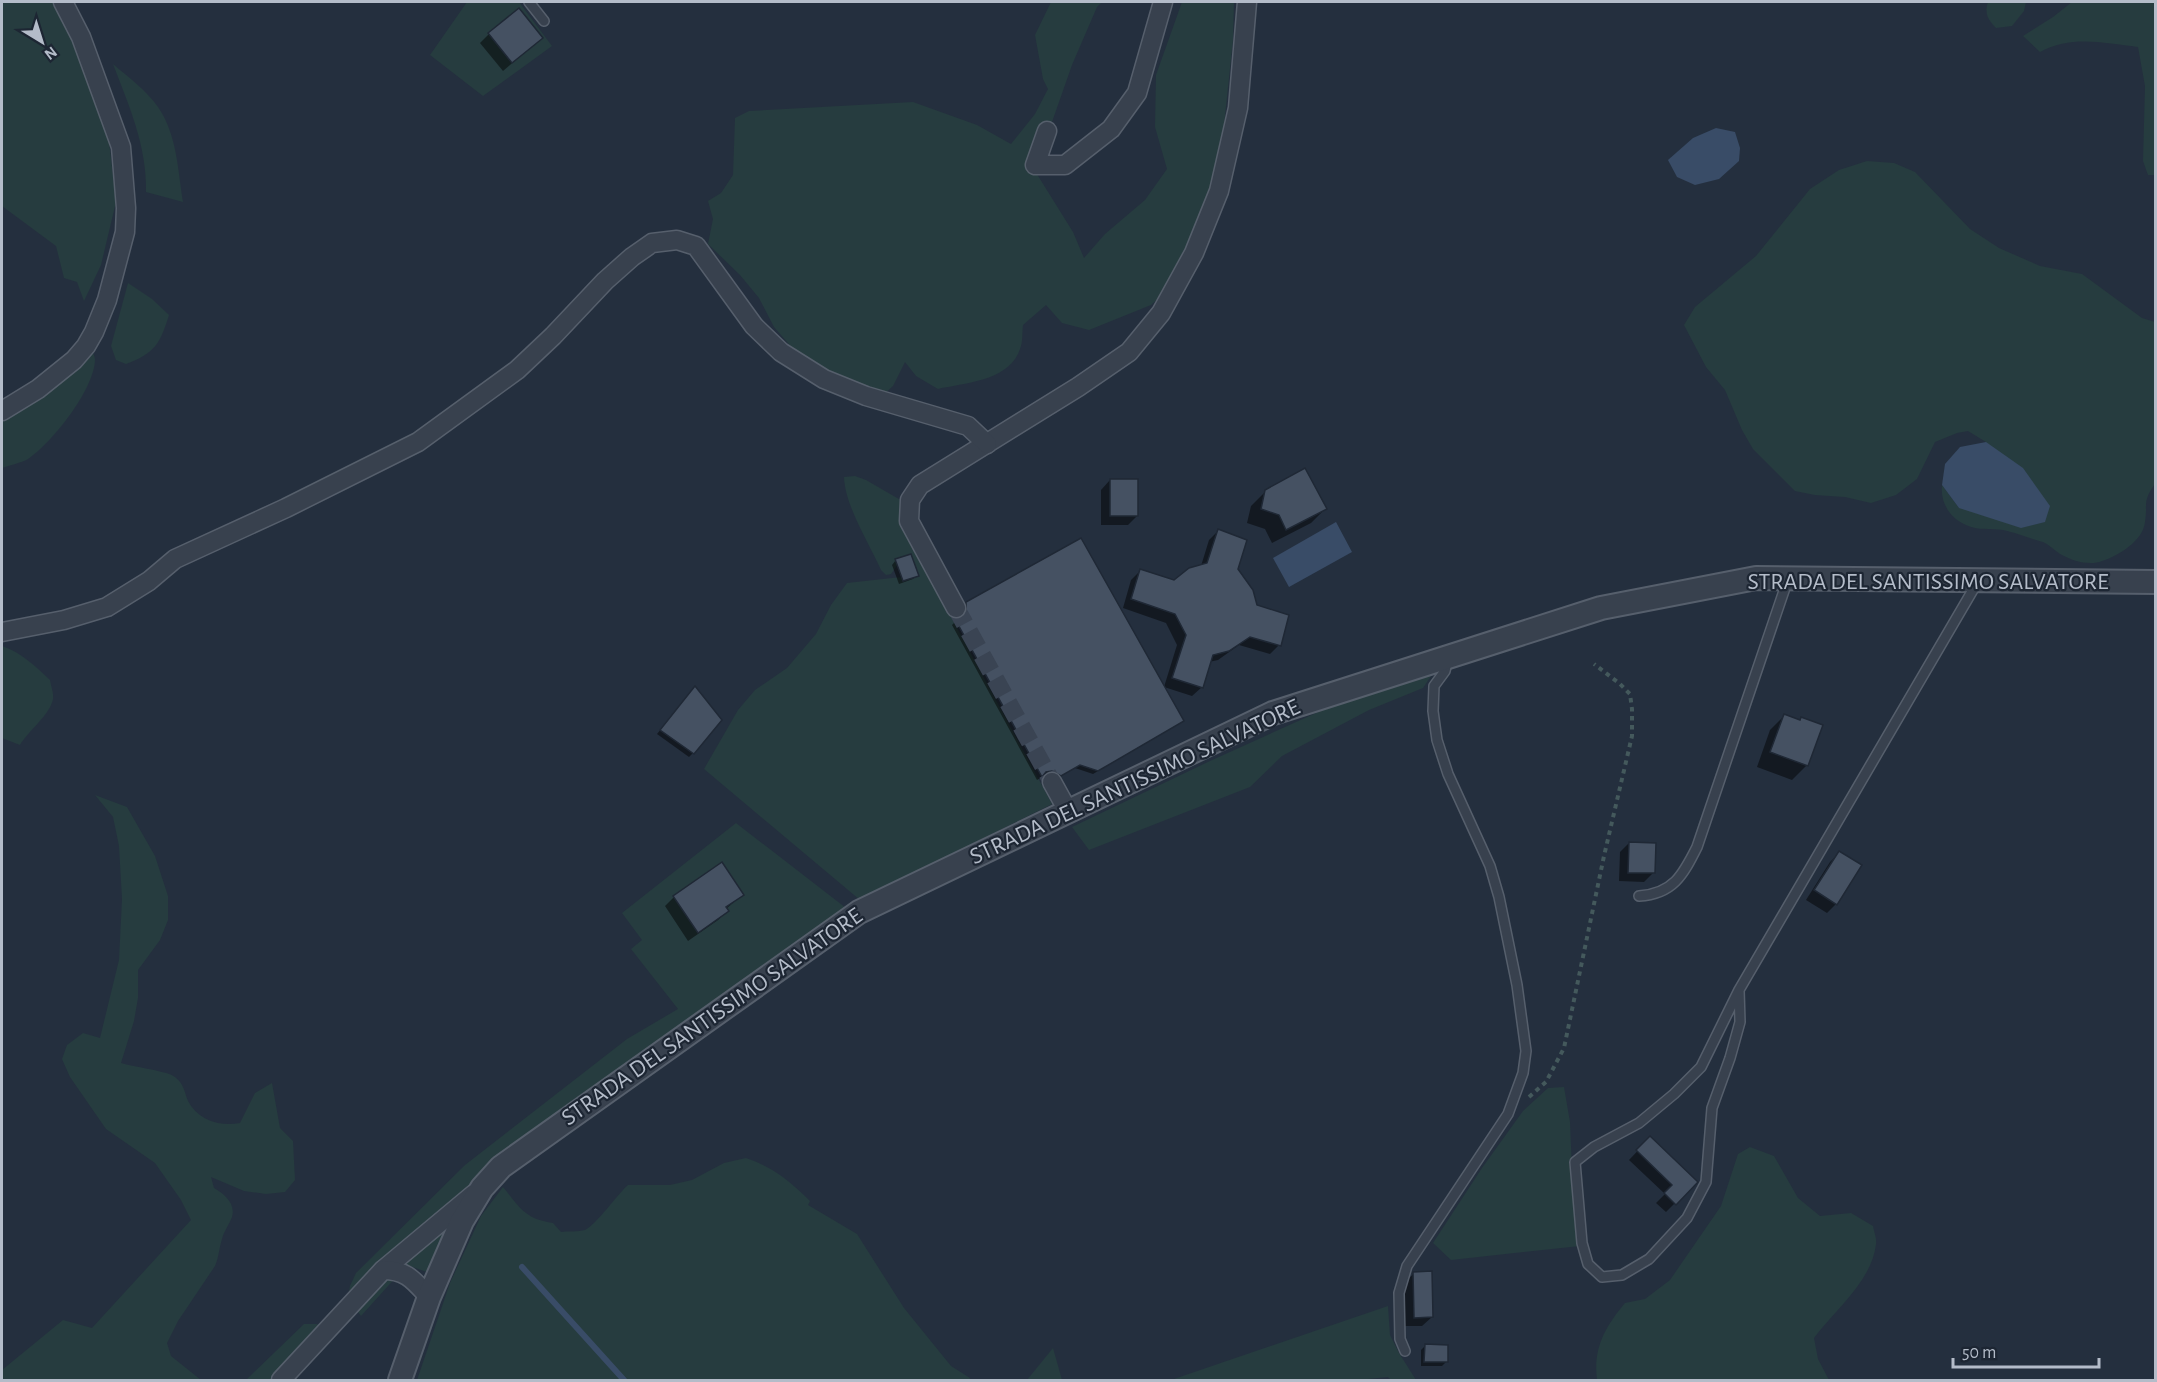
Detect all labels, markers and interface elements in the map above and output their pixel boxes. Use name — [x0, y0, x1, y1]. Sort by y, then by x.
north arrow — [12, 12, 72, 72]
text: N — [41, 43, 60, 63]
street label: STRADA DEL SANTISSIMO SALVATORE — [1747, 570, 2109, 594]
street label: STRADA DEL SANTISSIMO SALVATORE — [966, 695, 1304, 869]
street label: STRADA DEL SANTISSIMO SALVATORE — [557, 903, 867, 1130]
scale bar — [1953, 1331, 2098, 1369]
text: 50 m — [1962, 1344, 1996, 1362]

